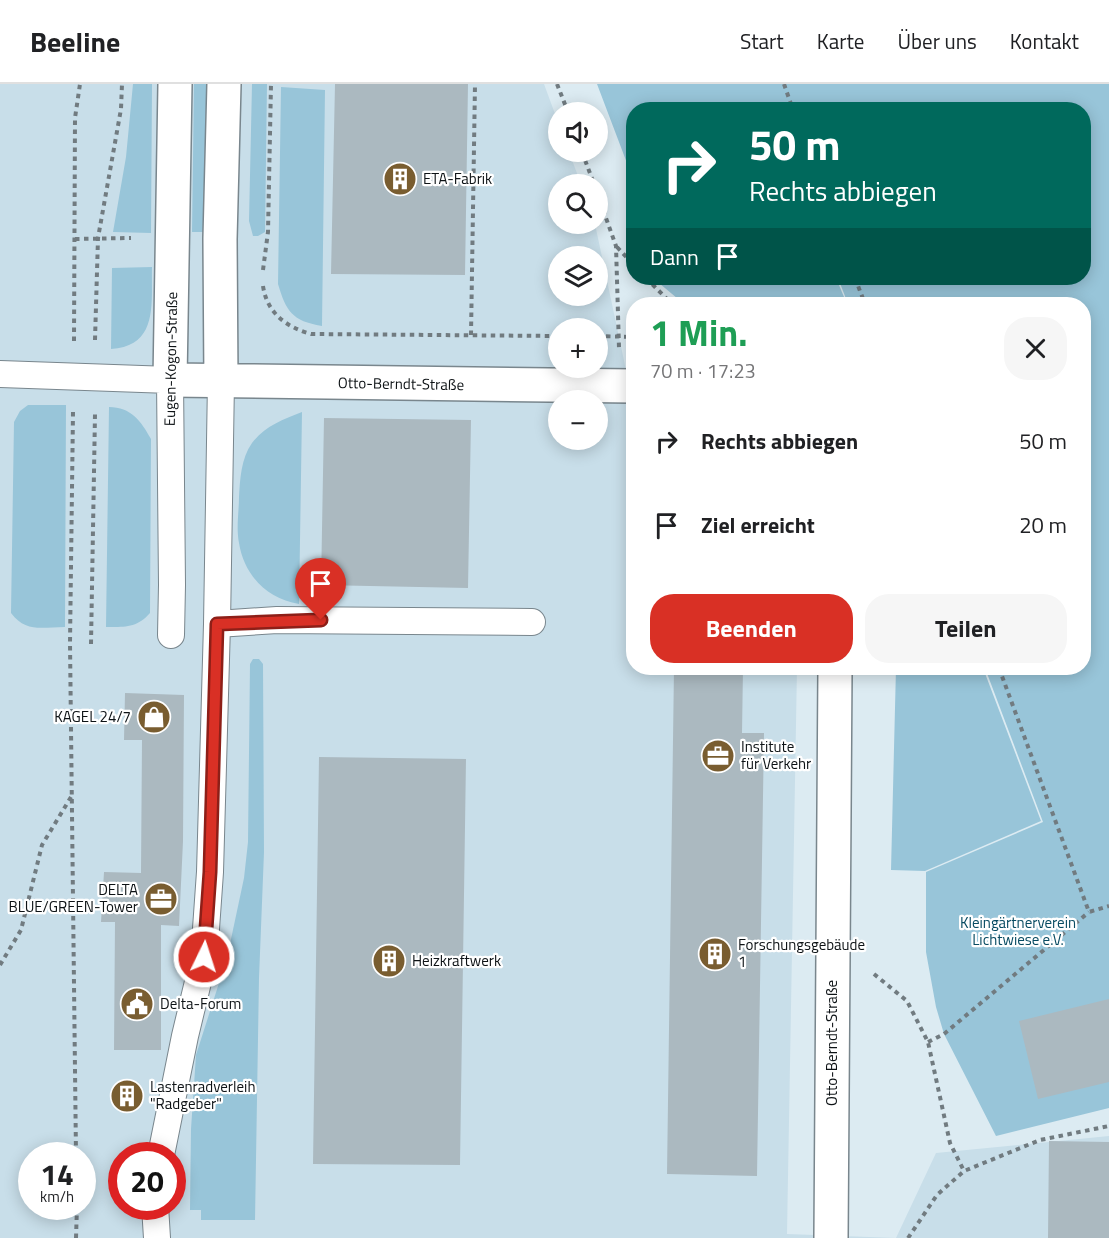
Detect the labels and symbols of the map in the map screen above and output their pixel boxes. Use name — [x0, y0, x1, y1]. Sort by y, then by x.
building icon: ETA-Fabrik — [382, 161, 418, 197]
place label: ETA-Fabrik — [423, 167, 492, 190]
street label: Eugen-Kogon-Straße — [158, 292, 183, 426]
street label: Otto-Berndt-Straße — [338, 371, 464, 396]
pin — [295, 558, 346, 620]
shop icon: KAGEL 24/7 — [136, 699, 172, 735]
place label: KAGEL 24/7 — [54, 705, 131, 728]
place label: Institute für Verkehr — [741, 735, 811, 775]
office icon: Institute für Verkehr — [700, 738, 736, 774]
place label: DELTA BLUE/GREEN-Tower — [8, 878, 138, 918]
office icon: DELTA BLUE/GREEN-Tower — [143, 881, 179, 917]
park label: Kleingärtnerverein Lichtwiese e.V. — [960, 911, 1076, 951]
position arrow — [172, 925, 236, 989]
place label: Forschungsgebäude 1 — [738, 933, 865, 973]
building icon: Forschungsgebäude 1 — [697, 936, 733, 972]
building icon: Heizkraftwerk — [371, 943, 407, 979]
place label: Heizkraftwerk — [412, 949, 501, 972]
street label: Otto-Berndt-Straße — [820, 980, 843, 1106]
public building icon: Delta-Forum — [119, 986, 155, 1022]
place label: Delta-Forum — [160, 992, 241, 1015]
place label: Lastenradverleih "Radgeber" — [150, 1075, 255, 1115]
building icon: Lastenradverleih "Radgeber" — [109, 1078, 145, 1114]
speed limit sign: 20 — [108, 1142, 186, 1220]

